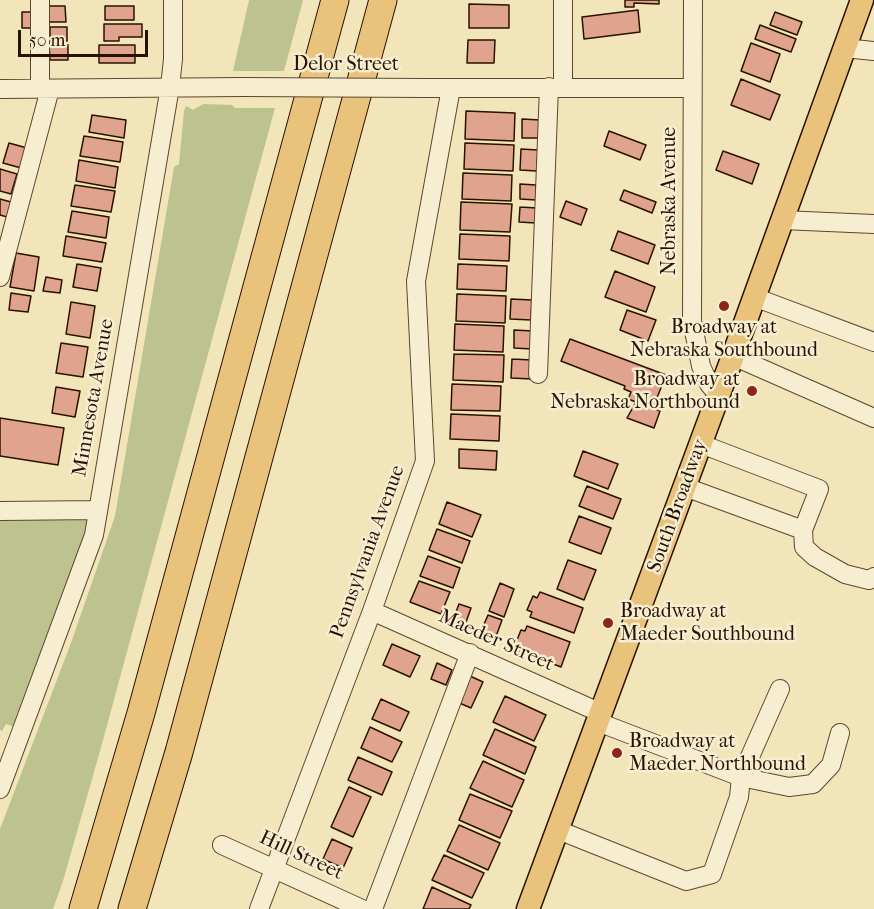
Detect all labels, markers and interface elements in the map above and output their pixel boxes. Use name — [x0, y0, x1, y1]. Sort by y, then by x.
scale bar — [21, 18, 152, 56]
text: 50 m — [29, 30, 65, 51]
street label: Delor Street — [293, 53, 399, 77]
street label: Nebraska Avenue — [658, 127, 682, 275]
marker: Broadway at Nebraska Southbound — [717, 299, 731, 313]
place label: Broadway at Nebraska Southbound — [630, 316, 818, 363]
street label: Minnesota Avenue — [68, 317, 120, 479]
place label: Broadway at Nebraska Northbound — [550, 368, 740, 415]
marker: Broadway at Nebraska Northbound — [745, 384, 759, 398]
street label: South Broadway — [643, 436, 713, 576]
street label: Pennsylvania Avenue — [326, 462, 410, 642]
place label: Broadway at Maeder Southbound — [620, 600, 795, 647]
street label: Maeder Street — [435, 605, 557, 677]
marker: Broadway at Maeder Southbound — [601, 616, 615, 630]
place label: Broadway at Maeder Northbound — [629, 730, 806, 777]
marker: Broadway at Maeder Northbound — [610, 746, 624, 760]
street label: Hill Street — [255, 826, 347, 886]

